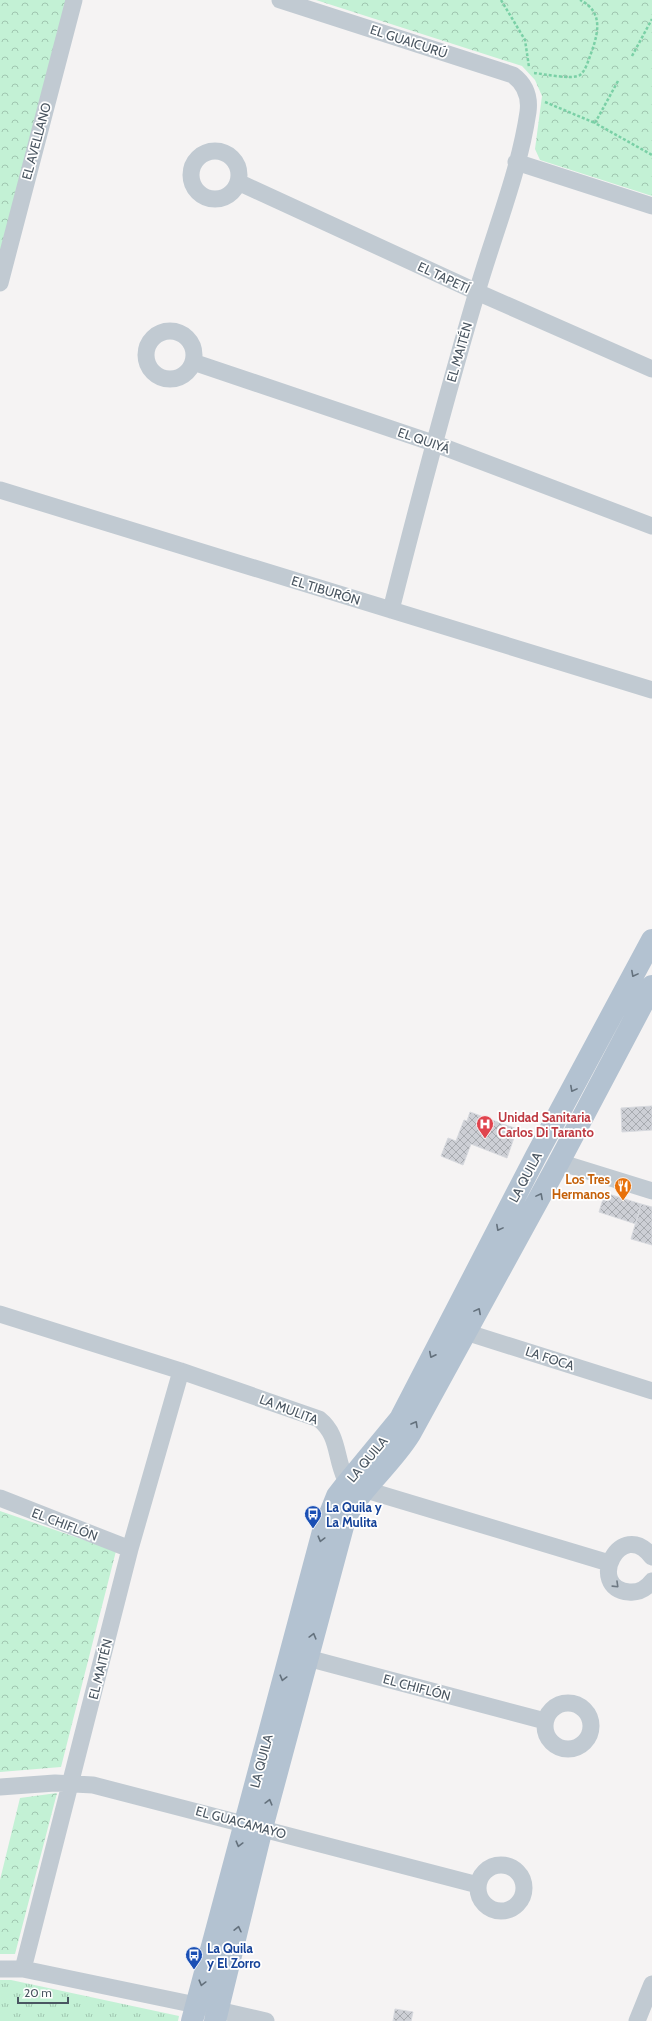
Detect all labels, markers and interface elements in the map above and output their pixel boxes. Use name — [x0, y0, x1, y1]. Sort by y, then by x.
street label: EL GUAICURÚ — [368, 20, 450, 61]
street label: EL AVELLANO — [18, 101, 54, 181]
street label: EL TAPETÍ — [415, 257, 473, 296]
street label: EL MAITÉN — [442, 320, 475, 384]
street label: EL QUIYÁ — [396, 423, 452, 456]
street label: EL TIBURÓN — [290, 572, 362, 608]
one-way arrow — [631, 970, 638, 977]
one-way arrow — [570, 1085, 577, 1092]
place label: Unidad Sanitaria Carlos Di Taranto — [498, 1109, 594, 1140]
hospital icon: Unidad Sanitaria Carlos Di Taranto — [475, 1114, 495, 1139]
street label: LA QUILA — [505, 1149, 545, 1205]
place label: Los Tres Hermanos — [552, 1171, 610, 1202]
restaurant icon: Los Tres Hermanos — [613, 1176, 633, 1201]
one-way arrow — [535, 1193, 543, 1201]
one-way arrow — [496, 1224, 504, 1231]
one-way arrow — [473, 1308, 481, 1315]
street label: LA FOCA — [524, 1343, 576, 1373]
one-way arrow — [429, 1351, 437, 1359]
street label: LA MULITA — [257, 1391, 321, 1427]
one-way arrow — [411, 1421, 418, 1429]
street label: LA QUILA — [343, 1433, 391, 1485]
place label: La Quila y La Mulita — [326, 1499, 382, 1530]
street label: EL CHIFLÓN — [30, 1504, 100, 1544]
bus stop icon: La Quila y La Mulita — [303, 1504, 323, 1529]
one-way arrow — [317, 1535, 326, 1542]
one-way arrow — [611, 1580, 619, 1588]
one-way arrow — [308, 1633, 316, 1639]
street label: EL MAITÉN — [84, 1637, 115, 1701]
street label: EL CHIFLÓN — [381, 1670, 453, 1704]
one-way arrow — [279, 1674, 288, 1681]
street label: LA QUILA — [246, 1733, 276, 1789]
one-way arrow — [264, 1799, 272, 1806]
street label: EL GUACAMAYO — [194, 1802, 288, 1842]
one-way arrow — [235, 1840, 243, 1847]
one-way arrow — [233, 1926, 241, 1932]
place label: La Quila y El Zorro — [207, 1940, 261, 1971]
bus stop icon: La Quila y El Zorro — [184, 1945, 204, 1970]
scale bar — [18, 1979, 68, 2005]
one-way arrow — [198, 1980, 206, 1986]
text: 20 m — [24, 1985, 52, 2000]

